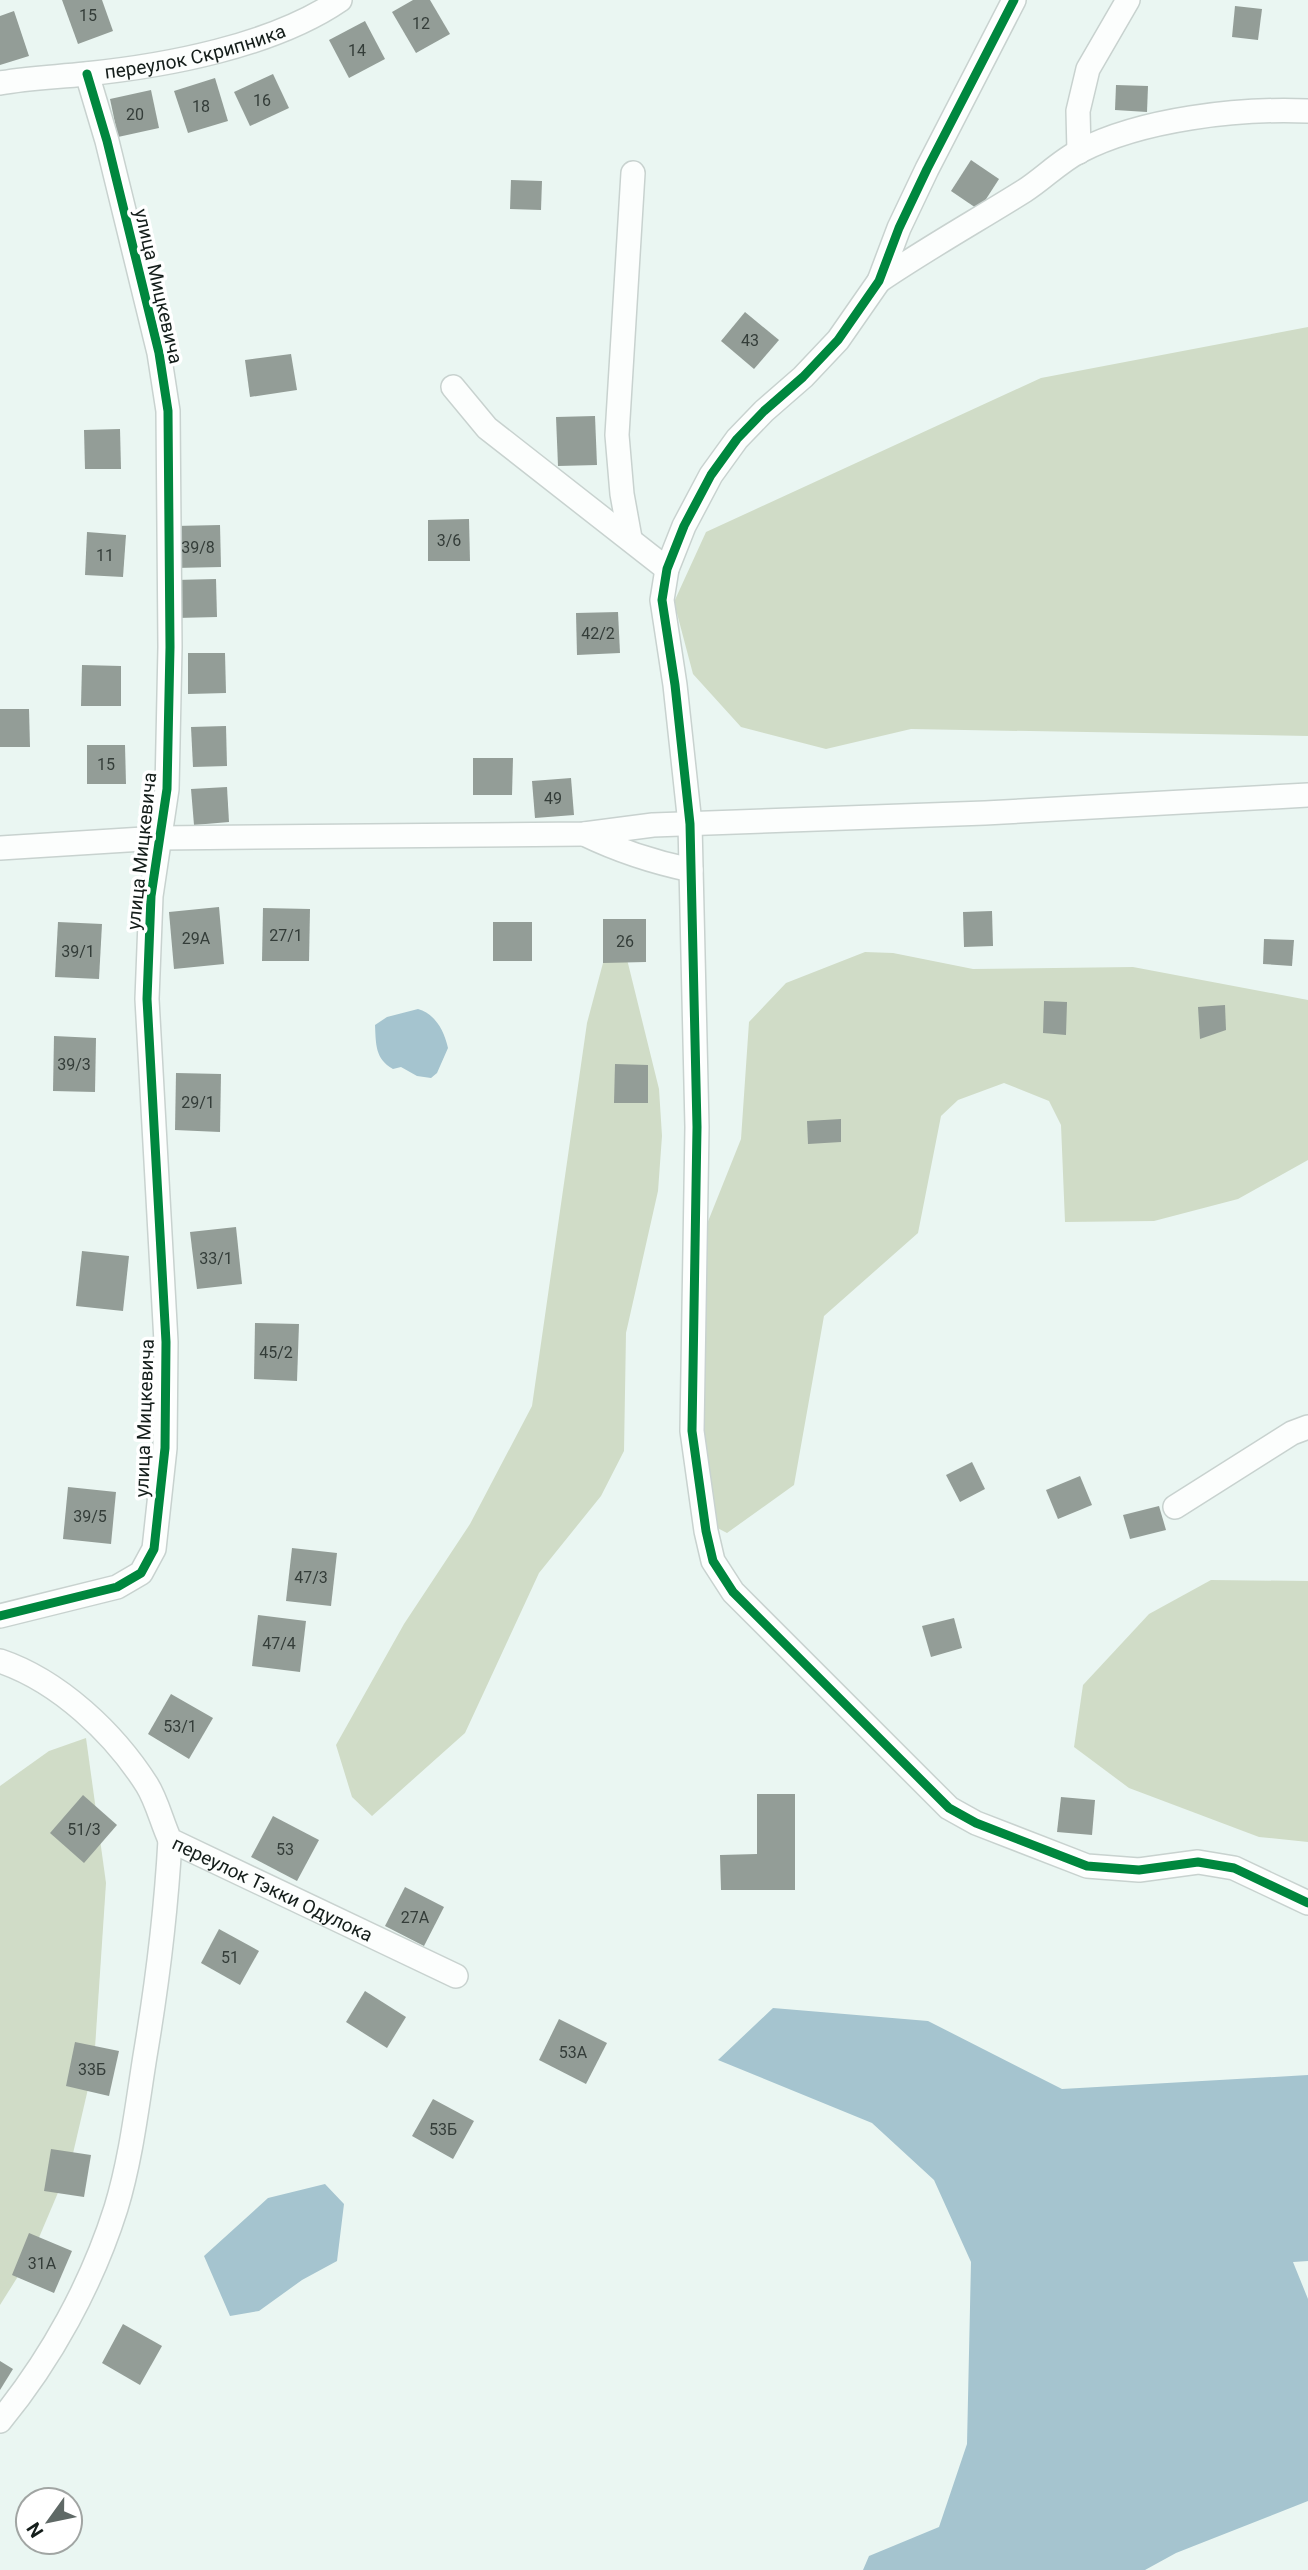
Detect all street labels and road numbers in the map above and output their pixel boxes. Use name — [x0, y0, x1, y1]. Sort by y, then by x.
street label: переулок Скрипника — [103, 19, 289, 84]
street label: улица Мицкевича — [129, 206, 188, 366]
street label: улица Мицкевича — [122, 771, 161, 931]
street label: улица Мицкевича — [130, 1338, 159, 1498]
street label: переулок Тэкки Одулока — [169, 1832, 376, 1947]

